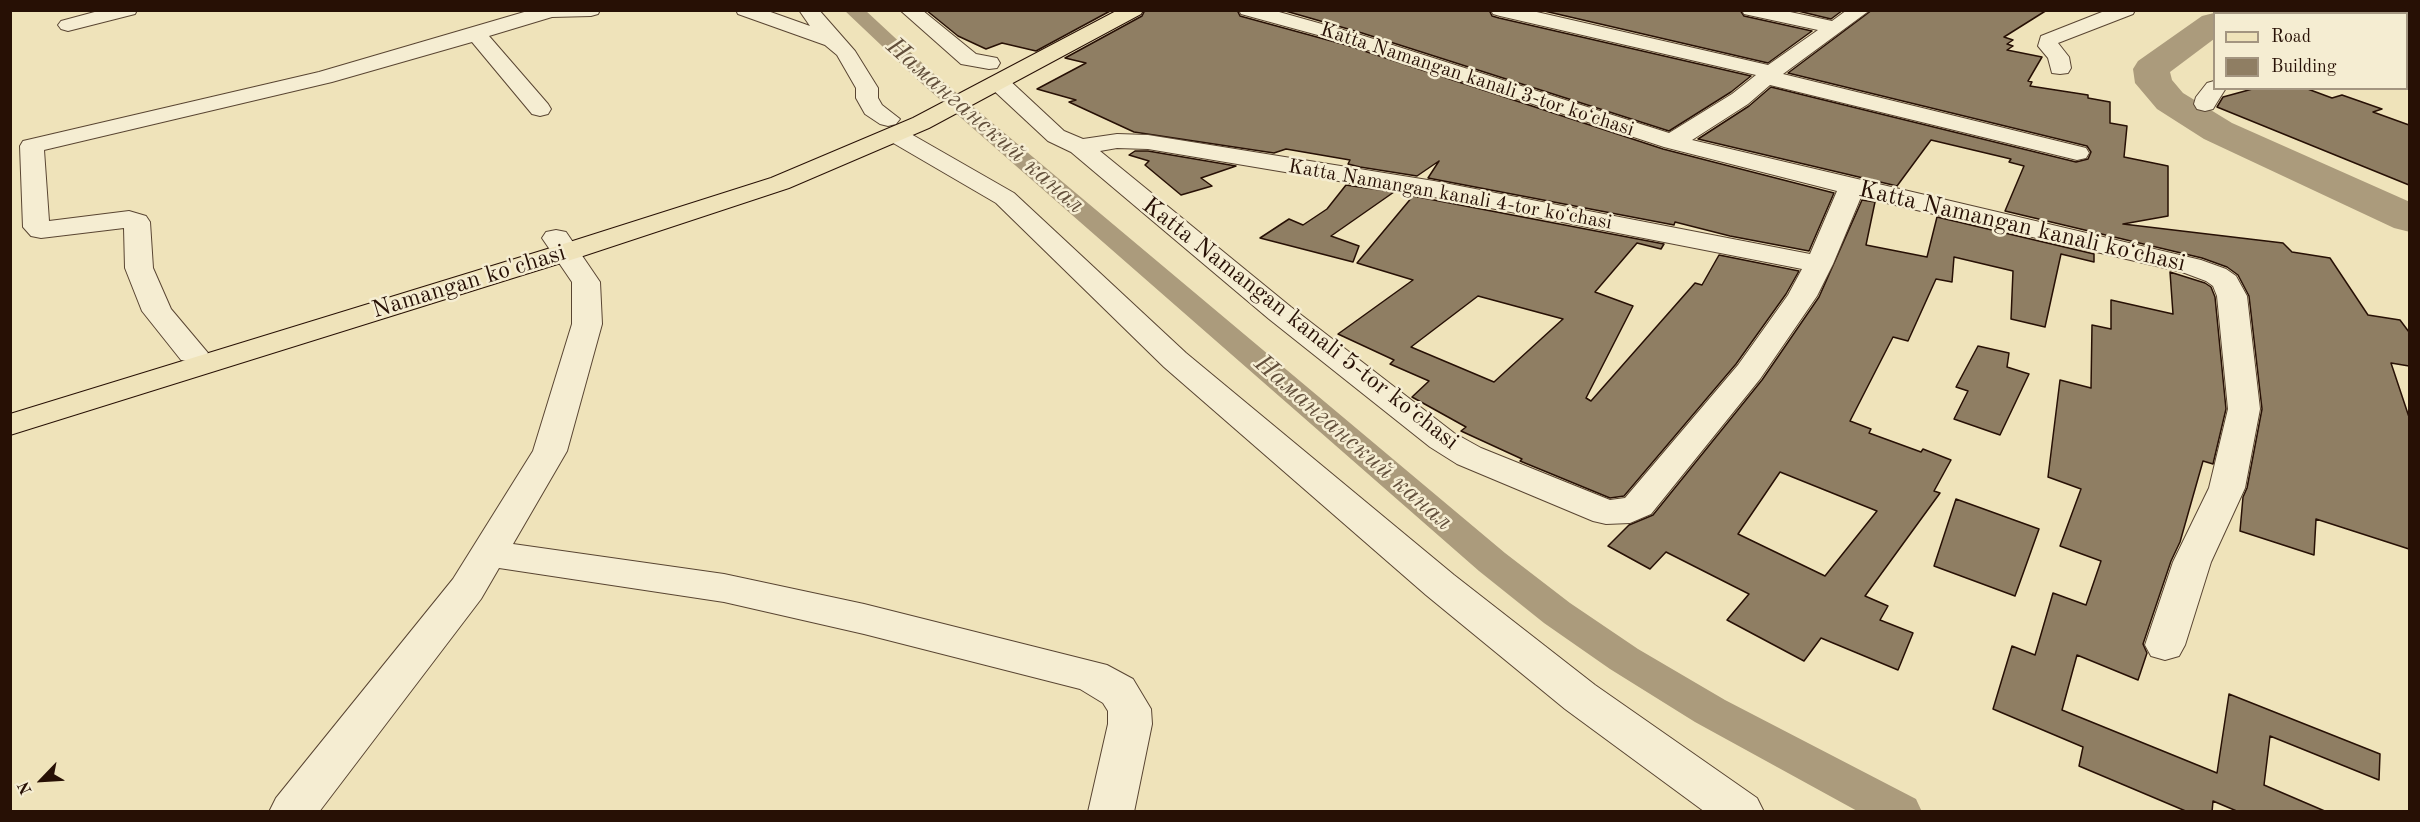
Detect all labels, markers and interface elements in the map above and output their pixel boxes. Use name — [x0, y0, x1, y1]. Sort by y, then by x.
legend — [2213, 12, 2408, 90]
street label: Katta Namangan kanali 3-tor koʻchasi — [1317, 18, 1637, 142]
text: Road — [2271, 28, 2311, 46]
water label: Наманганский канал — [879, 31, 1091, 221]
text: Building — [2271, 58, 2336, 76]
street label: Katta Namangan kanali 4-tor koʻchasi — [1286, 155, 1614, 235]
street label: Katta Namangan kanali koʻchasi — [1856, 175, 2188, 279]
street label: Katta Namangan kanali 5-tor koʻchasi — [1136, 191, 1464, 457]
street label: Namangan ko'chasi — [369, 239, 569, 325]
water label: Наманганский канал — [1247, 348, 1459, 538]
north arrow — [12, 750, 72, 810]
text: N — [16, 779, 36, 797]

